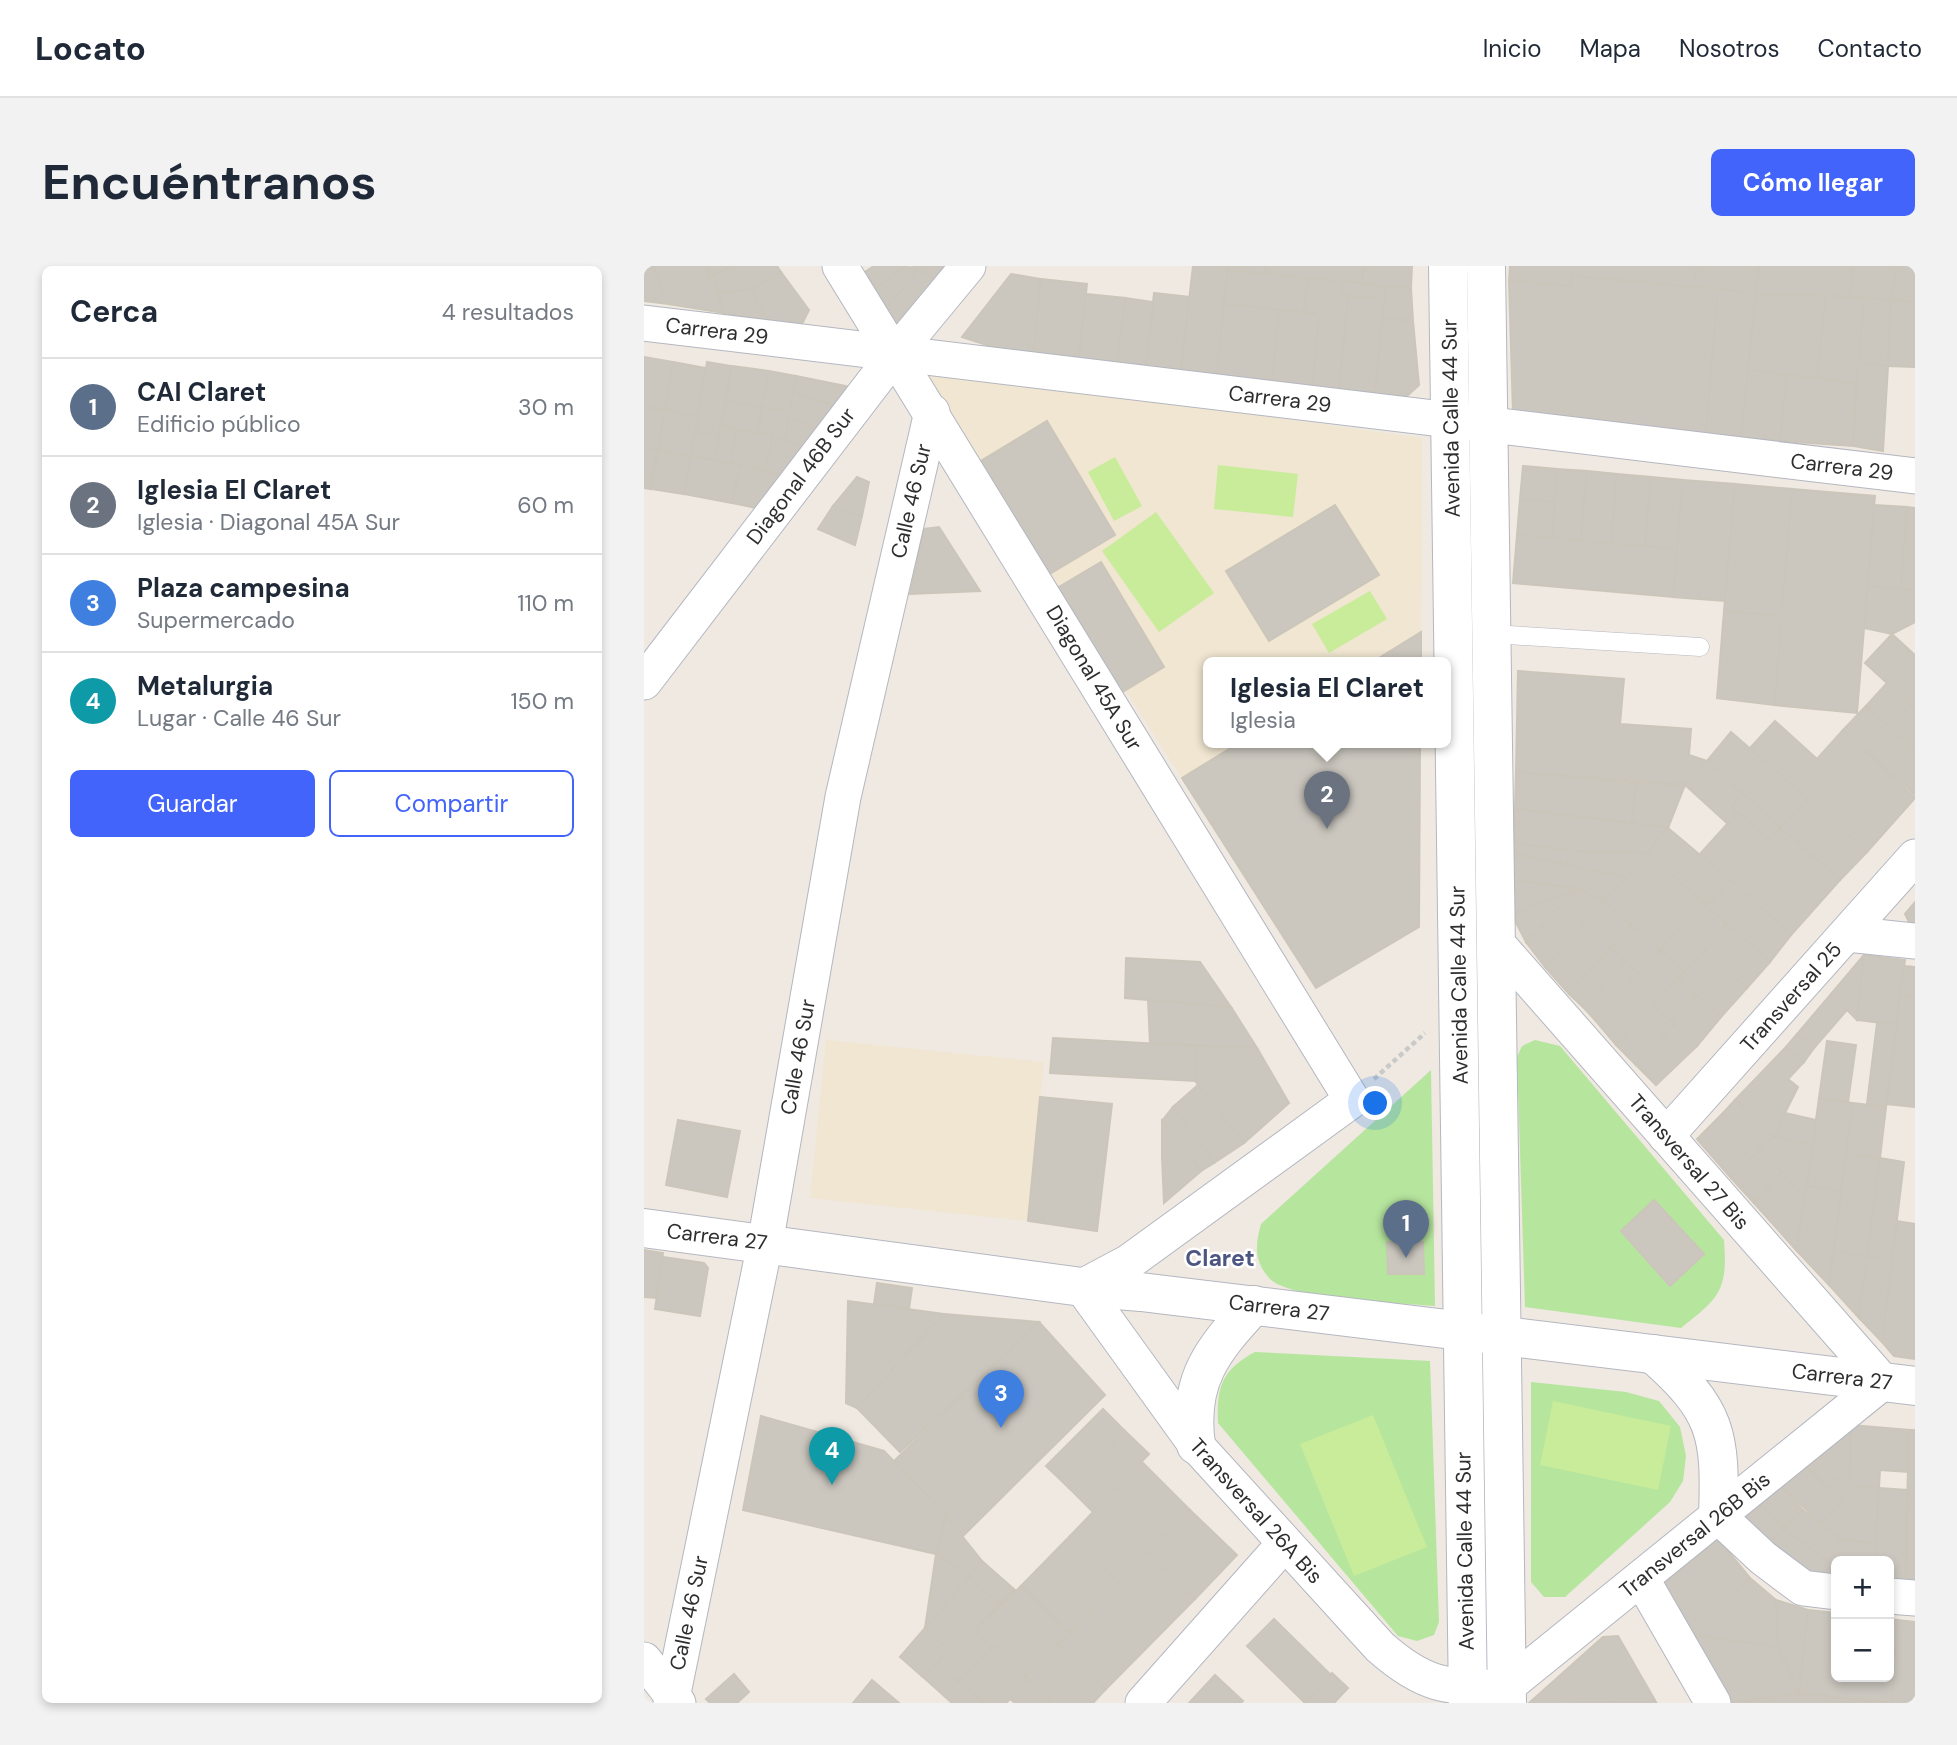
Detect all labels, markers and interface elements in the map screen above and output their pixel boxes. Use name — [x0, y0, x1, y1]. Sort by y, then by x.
text: Locato — [35, 27, 146, 70]
text: Inicio — [1483, 33, 1542, 64]
text: Mapa — [1580, 33, 1641, 64]
text: Nosotros — [1679, 33, 1780, 64]
text: Contacto — [1818, 33, 1922, 64]
button: Cómo llegar — [1711, 149, 1915, 216]
text: Encuéntranos — [42, 150, 377, 214]
text: Cerca — [70, 292, 158, 331]
text: 4 resultados — [442, 297, 574, 327]
street label: Carrera 29 — [664, 311, 770, 351]
street label: Avenida Calle 44 Sur — [1435, 318, 1467, 518]
text: CAI Claret — [137, 375, 266, 409]
street label: Carrera 29 — [1227, 379, 1333, 419]
text: 1 — [89, 392, 97, 422]
text: 30 m — [518, 392, 574, 422]
street label: Diagonal 46B Sur — [740, 402, 862, 550]
text: Edificio público — [137, 409, 301, 439]
street label: Calle 46 Sur — [884, 441, 938, 561]
street label: Carrera 29 — [1789, 447, 1895, 487]
text: Iglesia El Claret — [137, 473, 331, 507]
text: 2 — [86, 490, 100, 520]
text: 60 m — [517, 490, 574, 520]
text: Iglesia · Diagonal 45A Sur — [137, 507, 400, 537]
text: Plaza campesina — [137, 571, 350, 605]
text: 3 — [86, 588, 100, 618]
text: 110 m — [517, 588, 574, 618]
street label: Diagonal 45A Sur — [1040, 600, 1148, 756]
text: Supermercado — [137, 605, 295, 635]
popup — [1203, 657, 1451, 748]
text: Metalurgia — [137, 669, 273, 703]
text: Iglesia El Claret — [1230, 671, 1424, 705]
text: 4 — [86, 686, 100, 716]
text: 150 m — [510, 686, 574, 716]
text: Lugar · Calle 46 Sur — [137, 703, 341, 733]
text: Iglesia — [1230, 705, 1296, 735]
button: Guardar — [70, 770, 315, 837]
button: Compartir — [329, 770, 574, 837]
pin: 2 — [1304, 771, 1350, 829]
street label: Avenida Calle 44 Sur — [1443, 885, 1475, 1085]
street label: Transversal 25 — [1734, 936, 1848, 1058]
street label: Calle 46 Sur — [774, 997, 822, 1117]
your location — [1358, 1086, 1392, 1120]
street label: Transversal 27 Bis — [1622, 1088, 1756, 1236]
pin: 1 — [1383, 1200, 1429, 1258]
street label: Carrera 27 — [665, 1217, 769, 1257]
district label: Claret — [1185, 1243, 1255, 1273]
street label: Carrera 27 — [1227, 1288, 1331, 1328]
street label: Carrera 27 — [1790, 1357, 1894, 1397]
pin: 3 — [978, 1370, 1024, 1428]
pin: 4 — [809, 1427, 855, 1485]
street label: Transversal 26A Bis — [1183, 1432, 1329, 1590]
street label: Avenida Calle 44 Sur — [1449, 1451, 1481, 1651]
street label: Transversal 26B Bis — [1614, 1466, 1776, 1604]
street label: Calle 46 Sur — [663, 1553, 715, 1673]
map controls — [1831, 1556, 1894, 1682]
button: + — [1831, 1556, 1894, 1619]
button: − — [1831, 1619, 1894, 1682]

